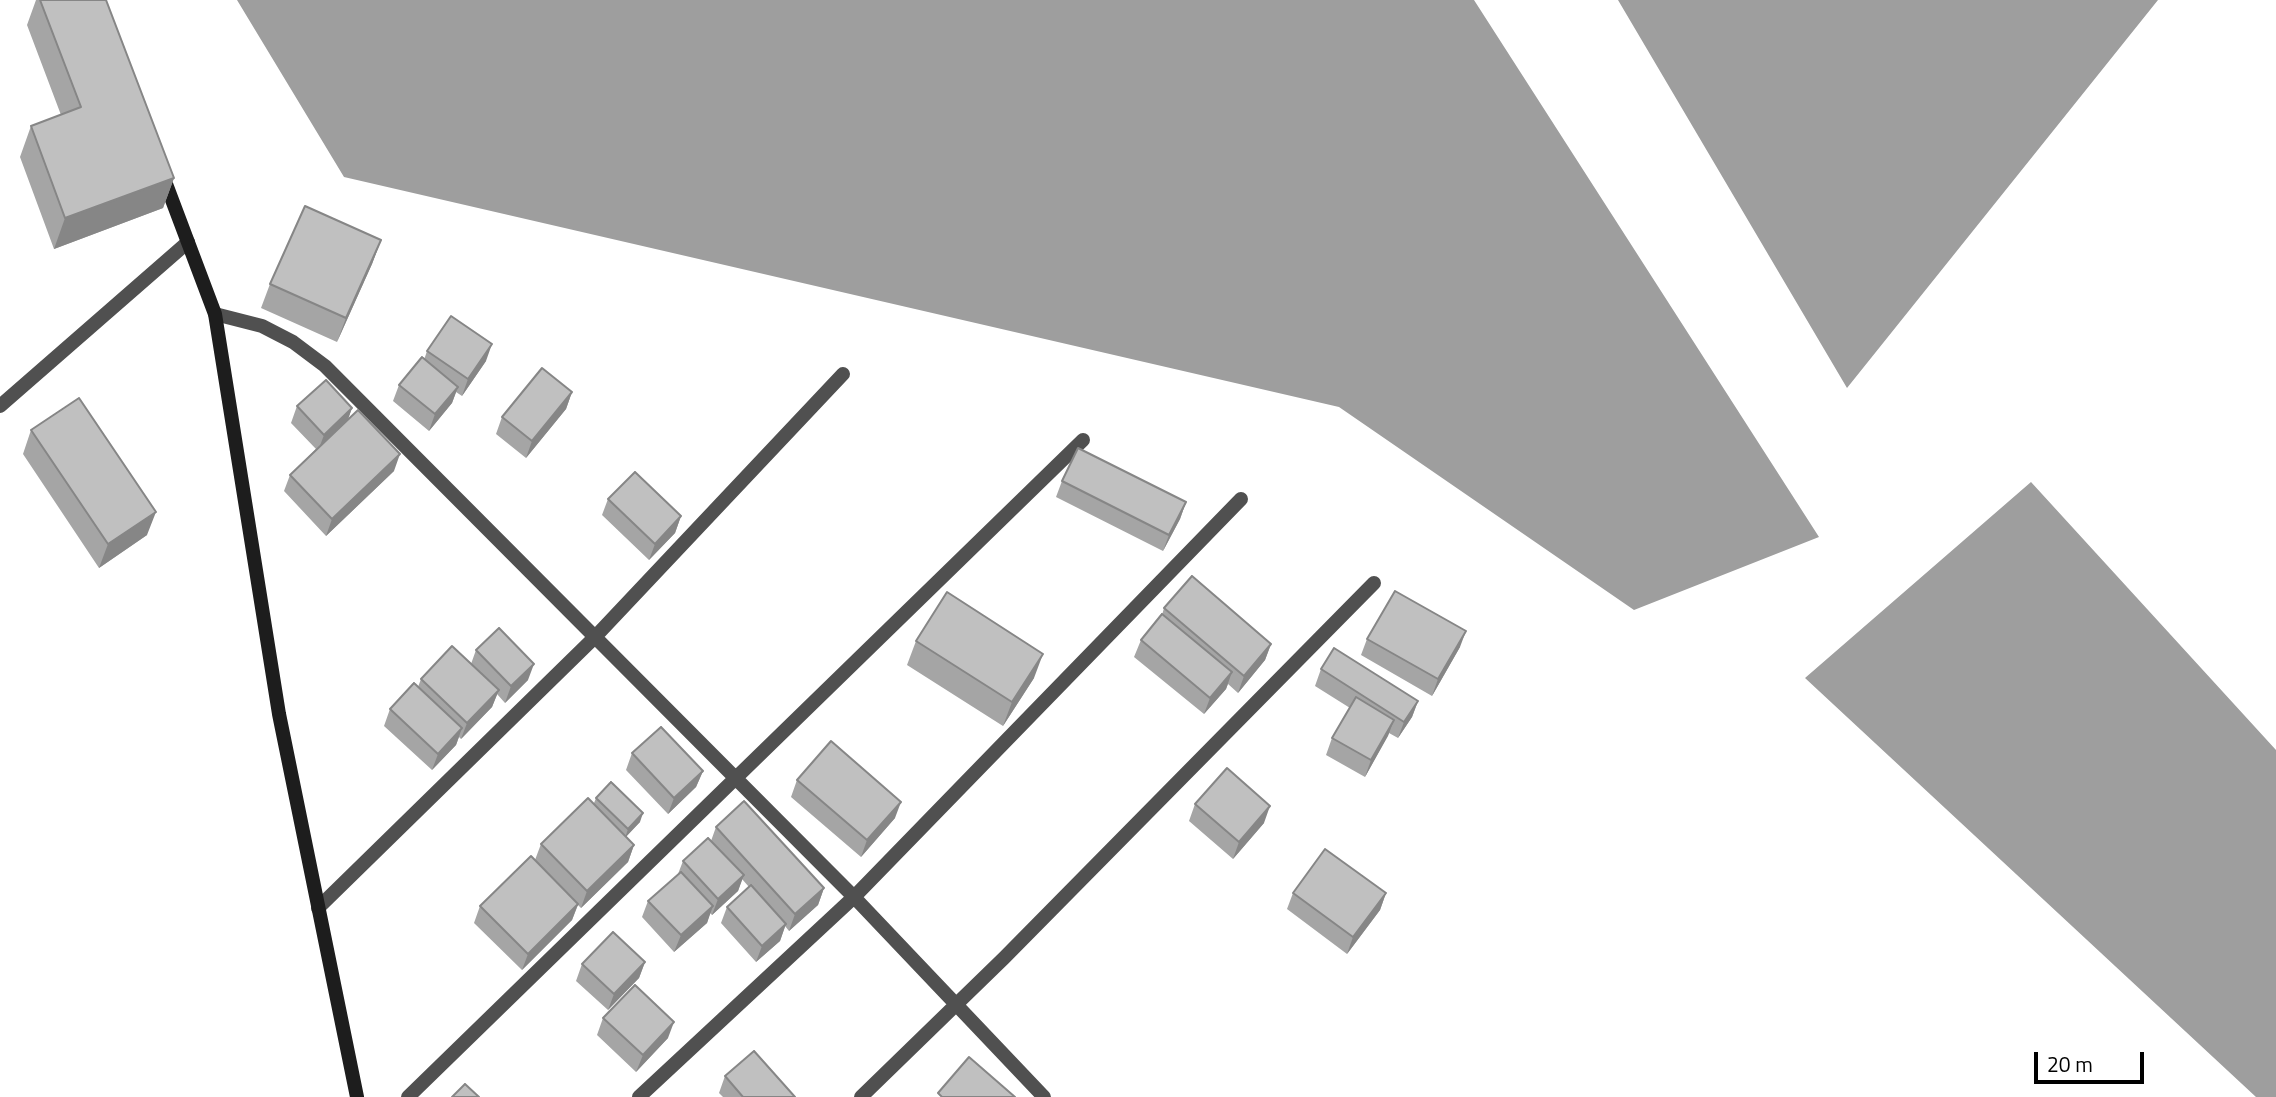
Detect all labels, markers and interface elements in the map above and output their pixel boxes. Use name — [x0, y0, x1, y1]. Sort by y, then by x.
scale bar — [2038, 1038, 2148, 1082]
text: 20 m — [2047, 1048, 2093, 1080]

